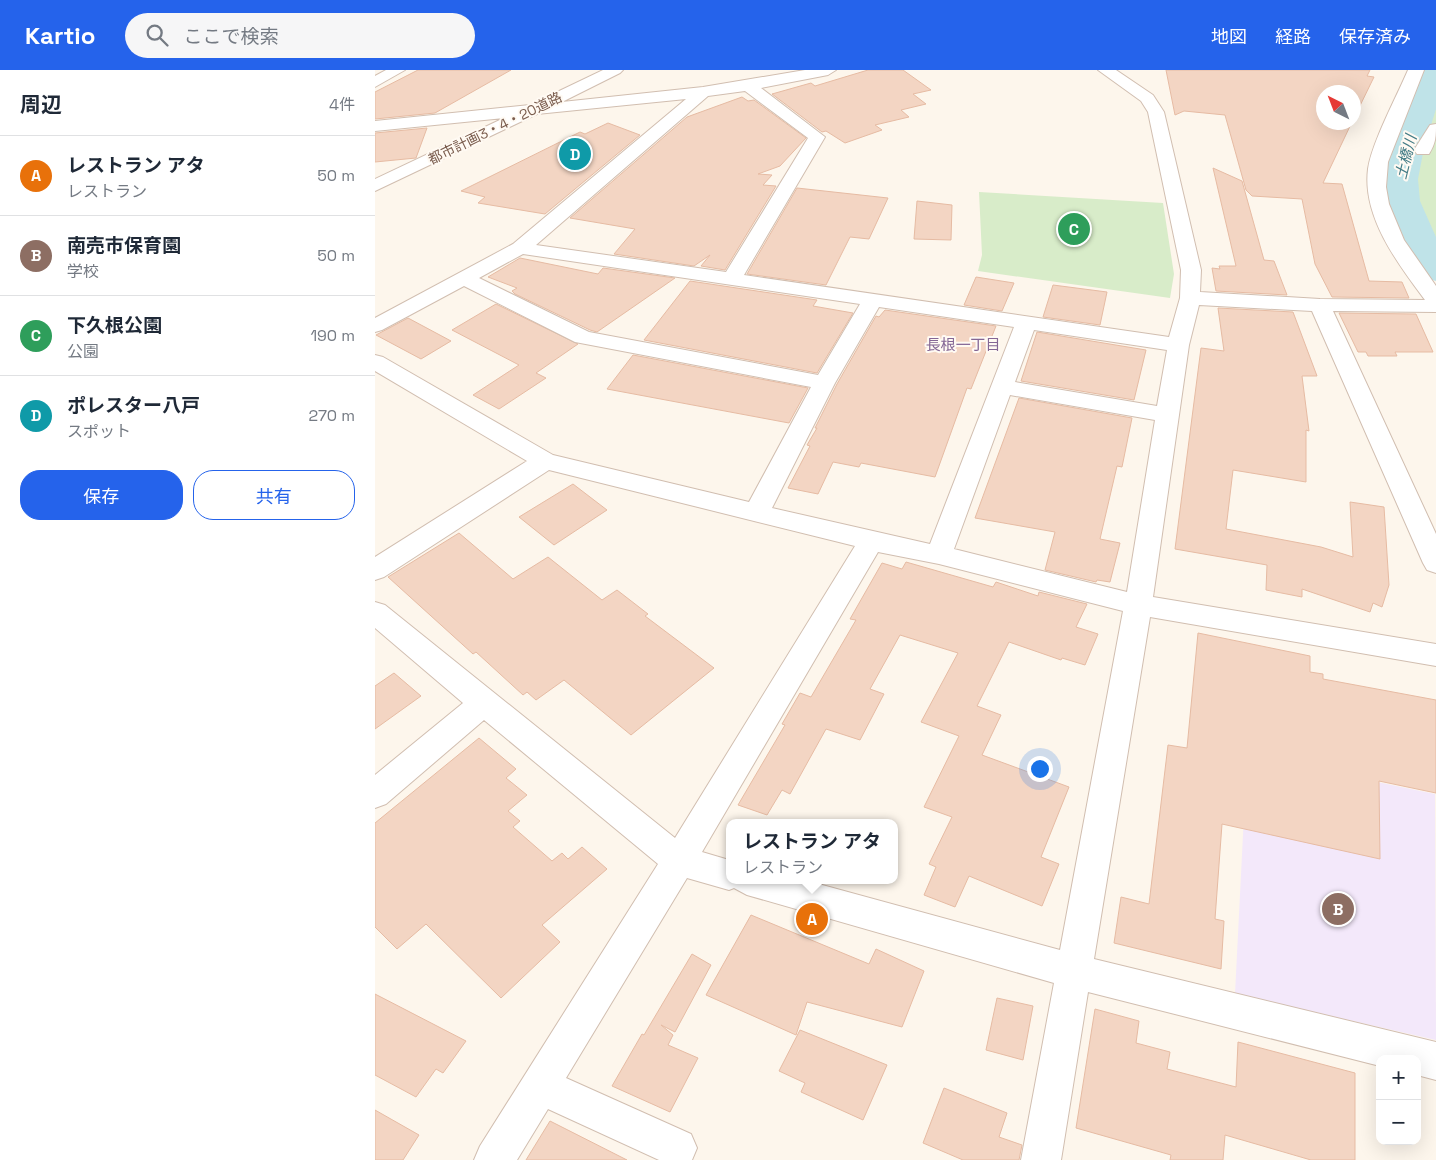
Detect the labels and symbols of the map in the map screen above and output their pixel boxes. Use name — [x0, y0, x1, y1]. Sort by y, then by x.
north arrow — [1316, 85, 1361, 130]
street label: 都市計画3・4・20道路 — [425, 88, 565, 168]
water label: 土橋川 — [1391, 131, 1421, 181]
pin: D — [559, 135, 591, 173]
pin: C — [1058, 210, 1090, 248]
district label: 長根一丁目 — [925, 335, 1001, 354]
your location — [1027, 756, 1053, 782]
pin: B — [1322, 890, 1354, 928]
pin: A — [796, 900, 828, 938]

